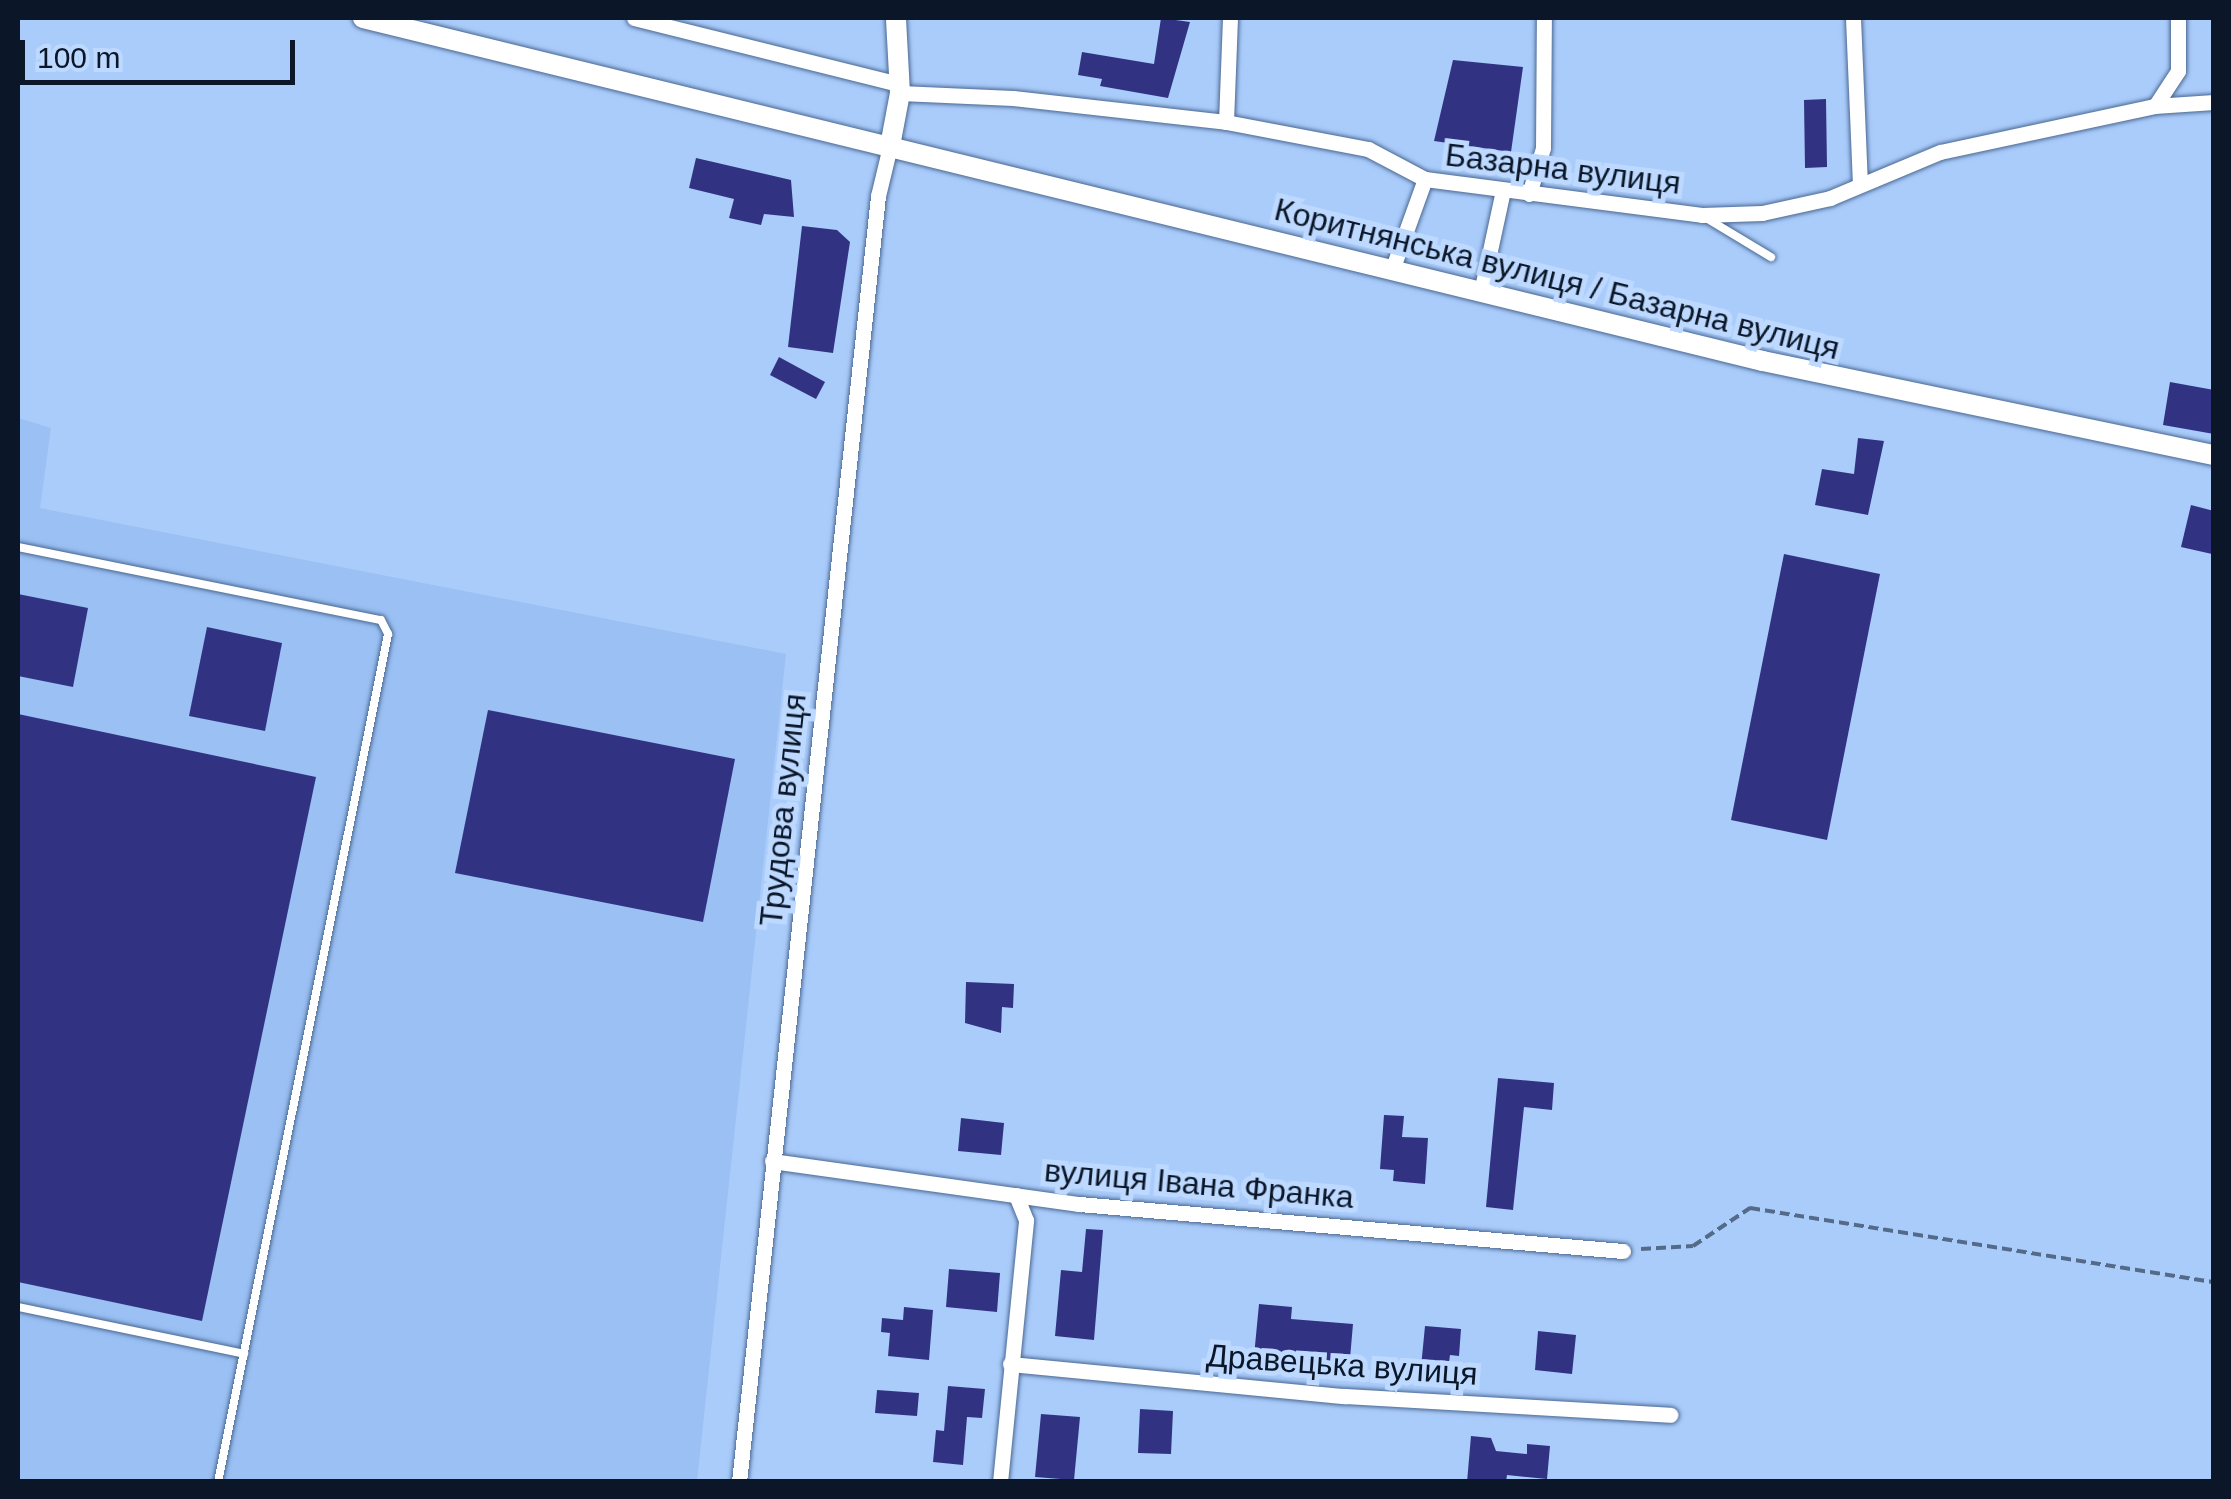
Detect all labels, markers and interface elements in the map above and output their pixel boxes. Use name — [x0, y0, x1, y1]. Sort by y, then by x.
scale bar — [25, 20, 300, 82]
text: 100 m — [37, 41, 120, 74]
street label: Базарна вулиця — [1443, 136, 1683, 202]
street label: Коритнянська вулиця / Базарна вулиця — [1271, 190, 1843, 368]
street label: Трудова вулиця — [752, 692, 814, 928]
street label: вулиця Івана Франка — [1043, 1151, 1355, 1217]
street label: Дравецька вулиця — [1205, 1336, 1479, 1394]

